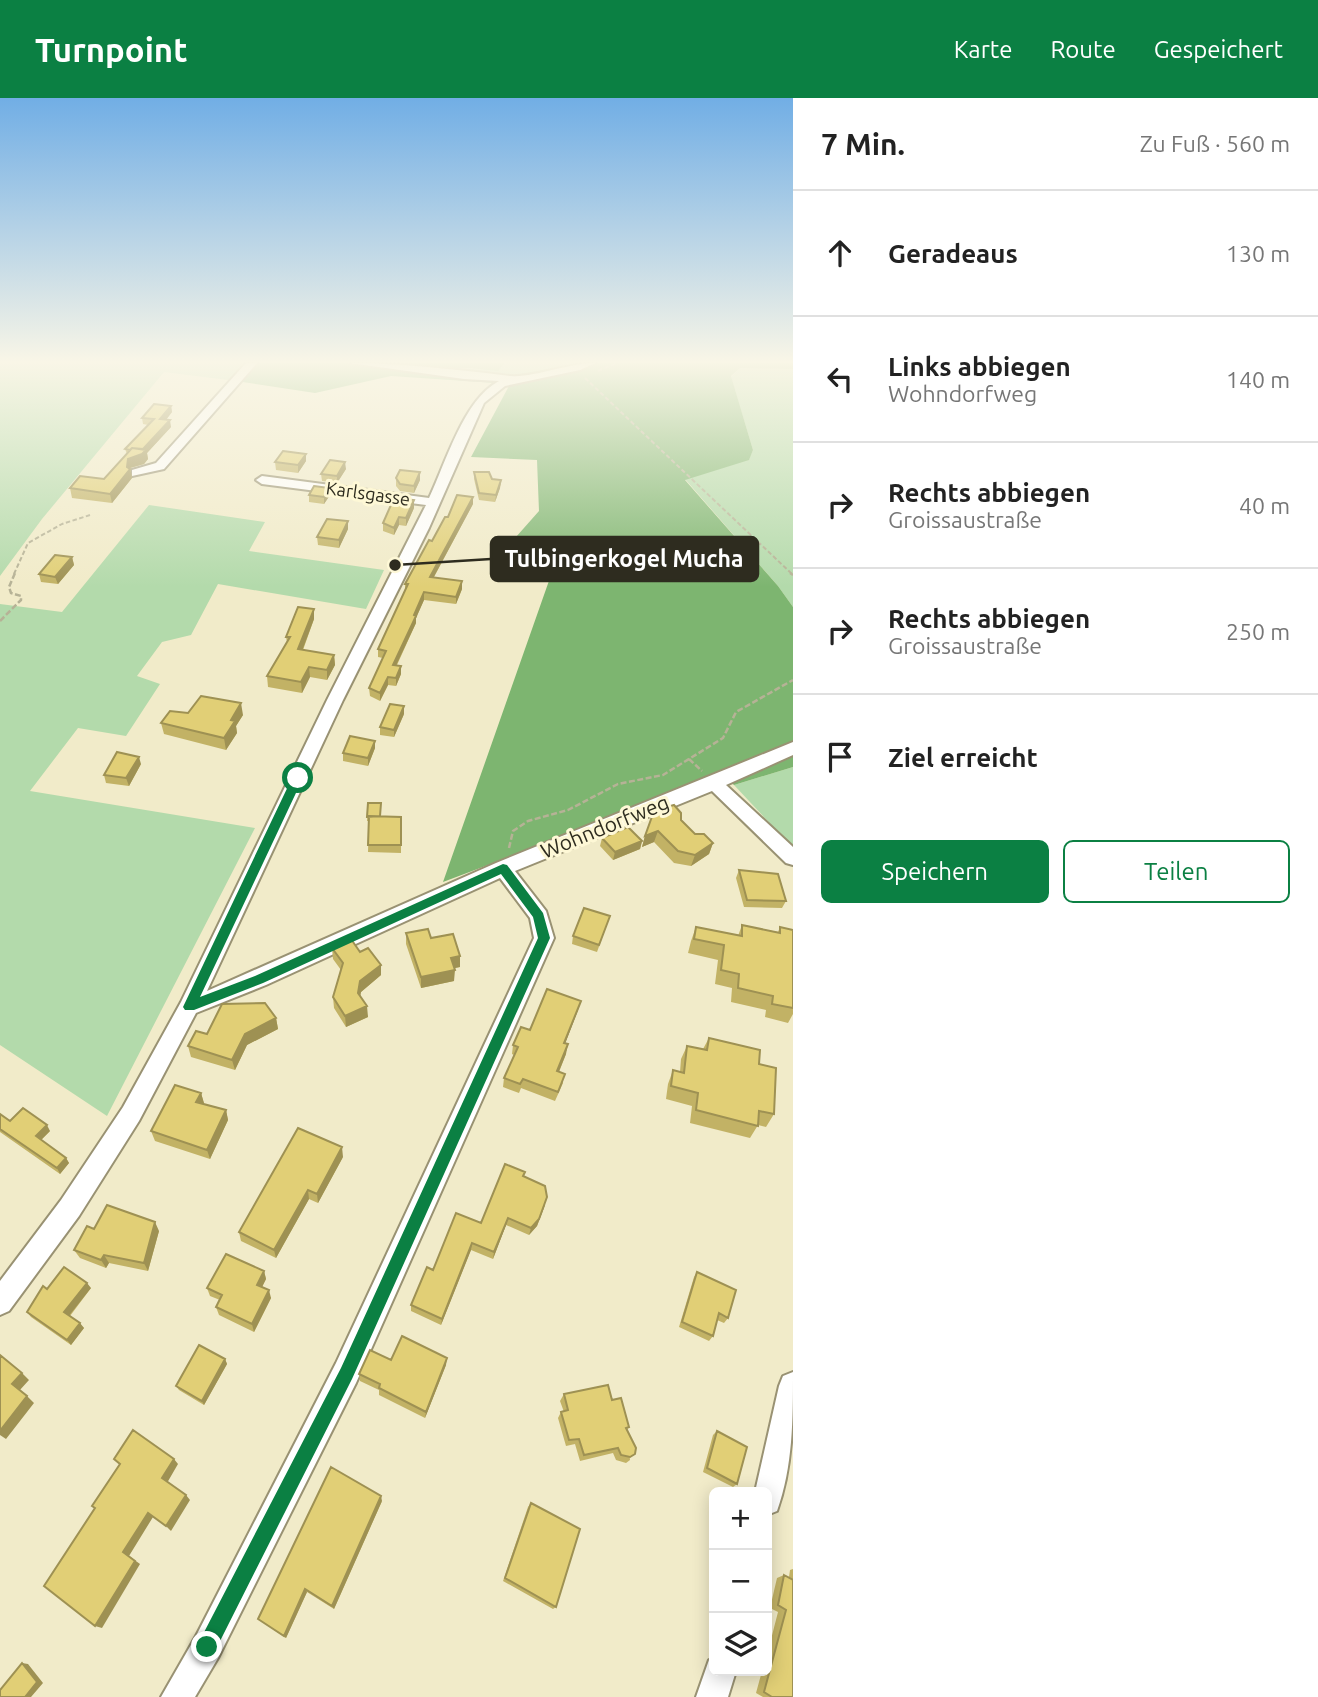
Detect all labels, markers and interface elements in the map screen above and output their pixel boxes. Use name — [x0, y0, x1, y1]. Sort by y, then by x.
text: Turnpoint — [35, 31, 187, 68]
text: Karte — [954, 36, 1012, 63]
text: Route — [1050, 36, 1116, 63]
text: Gespeichert — [1154, 36, 1283, 63]
text: 7 Min. — [821, 127, 905, 161]
text: Zu Fuß · 560 m — [1140, 131, 1290, 156]
icon: ahead — [821, 234, 859, 272]
text: Geradeaus — [888, 239, 1018, 268]
text: 130 m — [1226, 241, 1290, 266]
text: Links abbiegen — [888, 352, 1071, 381]
icon: left — [821, 360, 859, 398]
text: 140 m — [1226, 367, 1290, 392]
text: Wohndorfweg — [888, 381, 1037, 406]
street label: Karlsgasse — [325, 477, 411, 509]
text: Rechts abbiegen — [888, 478, 1090, 507]
icon: right — [821, 486, 859, 524]
text: 40 m — [1239, 493, 1290, 518]
text: Groissaustraße — [888, 507, 1042, 532]
callout: Tulbingerkogel Mucha — [491, 537, 758, 581]
text: Tulbingerkogel Mucha — [504, 546, 744, 571]
text: Rechts abbiegen — [888, 604, 1090, 633]
icon: right — [821, 612, 859, 650]
text: 250 m — [1226, 619, 1290, 644]
text: Groissaustraße — [888, 633, 1042, 658]
icon: arrive — [821, 738, 859, 776]
text: Ziel erreicht — [888, 743, 1038, 772]
route start — [282, 762, 313, 793]
street label: Wohndorfweg — [537, 789, 672, 863]
button: Speichern — [821, 840, 1049, 903]
button: Teilen — [1063, 840, 1290, 903]
map controls — [709, 1487, 772, 1676]
button: + — [709, 1487, 772, 1550]
button: − — [709, 1550, 772, 1613]
button: layers — [709, 1613, 772, 1676]
route end — [191, 1631, 222, 1662]

